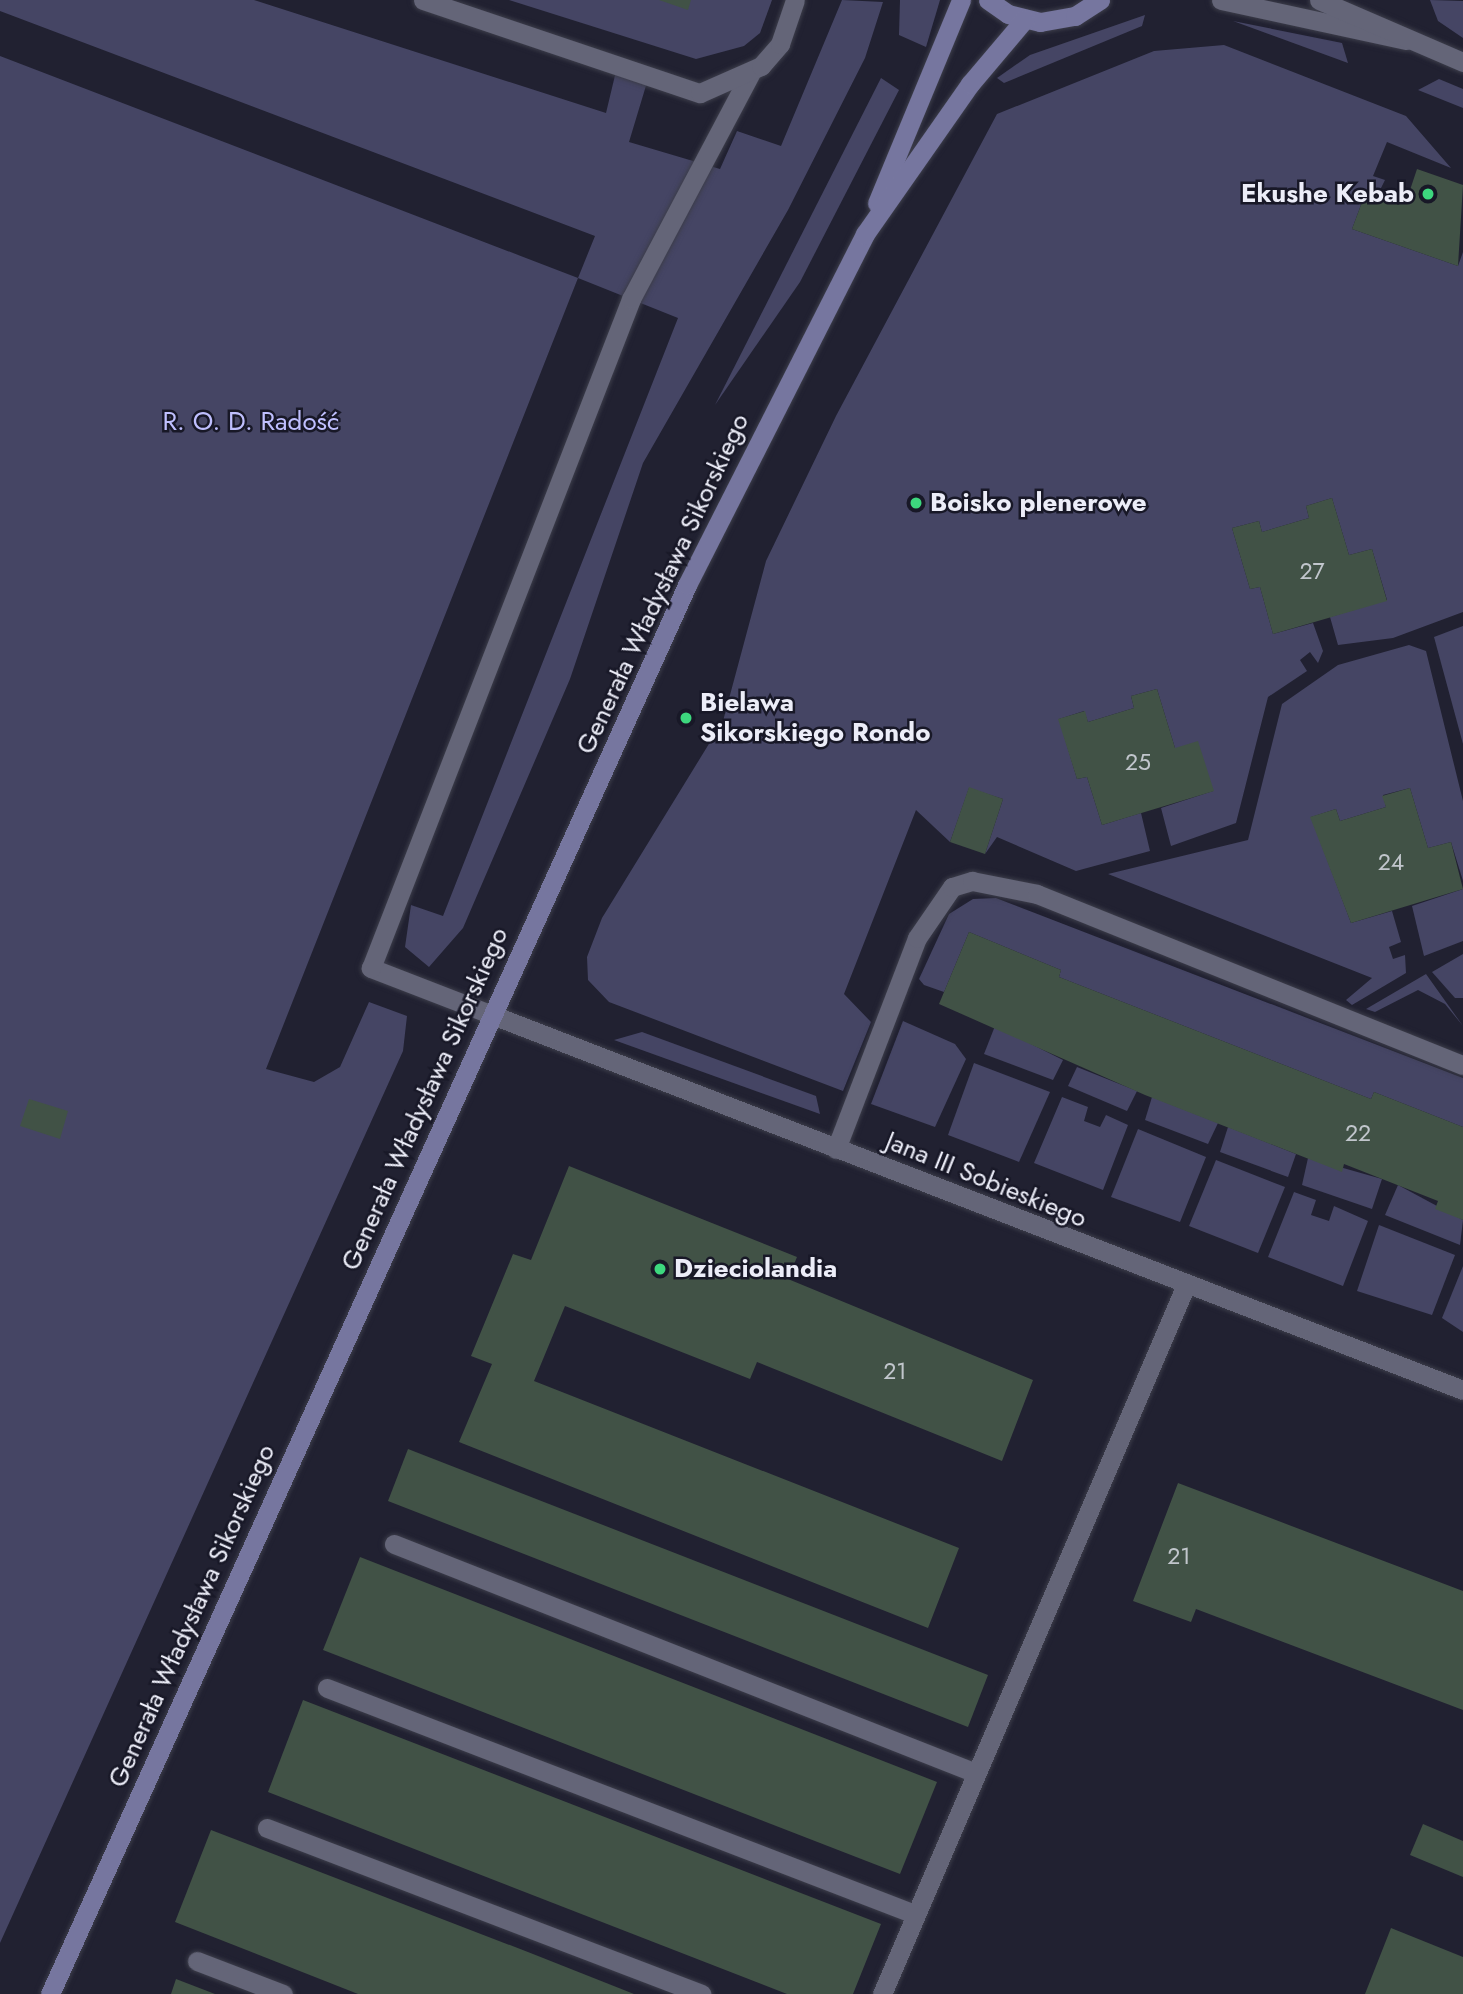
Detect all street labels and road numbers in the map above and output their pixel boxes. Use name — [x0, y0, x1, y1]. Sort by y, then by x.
street label: Generała Władysława Sikorskiego — [570, 409, 756, 759]
street label: Generała Władysława Sikorskiego — [335, 923, 515, 1275]
street label: Jana III Sobieskiego — [881, 1125, 1091, 1235]
street label: Generała Władysława Sikorskiego — [102, 1440, 282, 1792]

